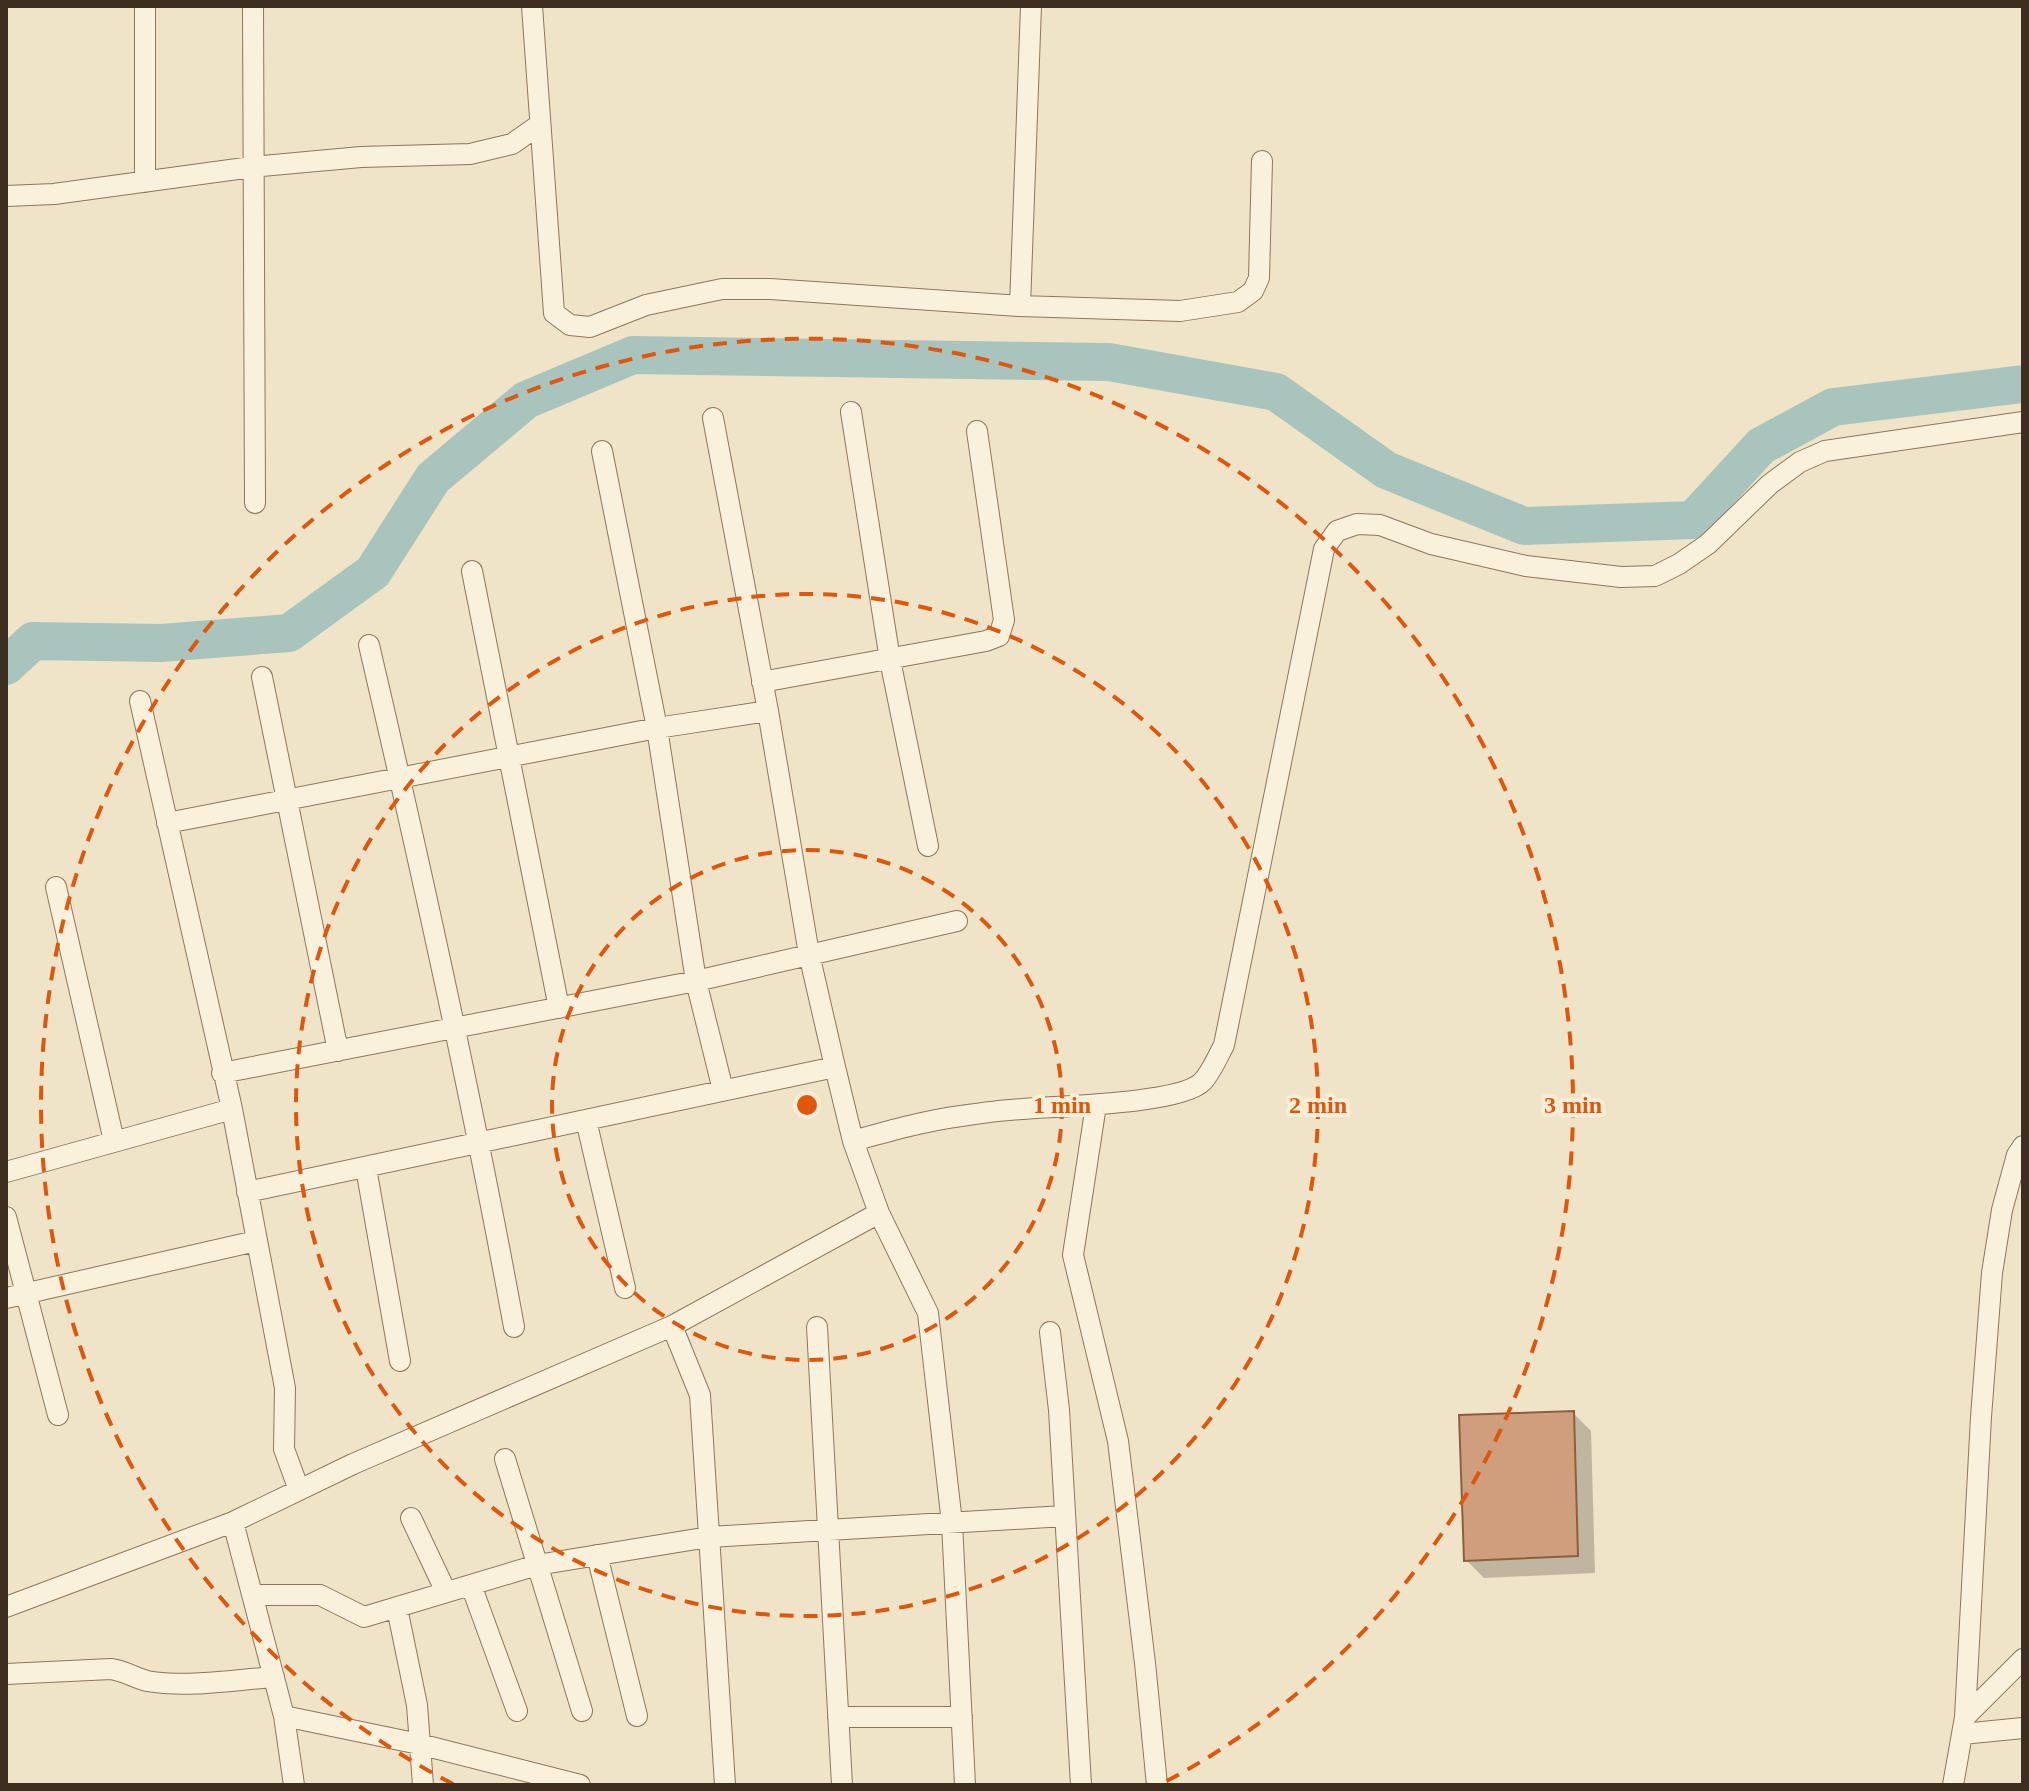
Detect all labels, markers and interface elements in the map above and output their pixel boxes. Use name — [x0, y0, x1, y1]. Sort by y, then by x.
centre of rings — [793, 1091, 821, 1119]
text: 1 min — [1033, 1092, 1091, 1118]
text: 2 min — [1289, 1092, 1347, 1118]
text: 3 min — [1544, 1092, 1602, 1118]

